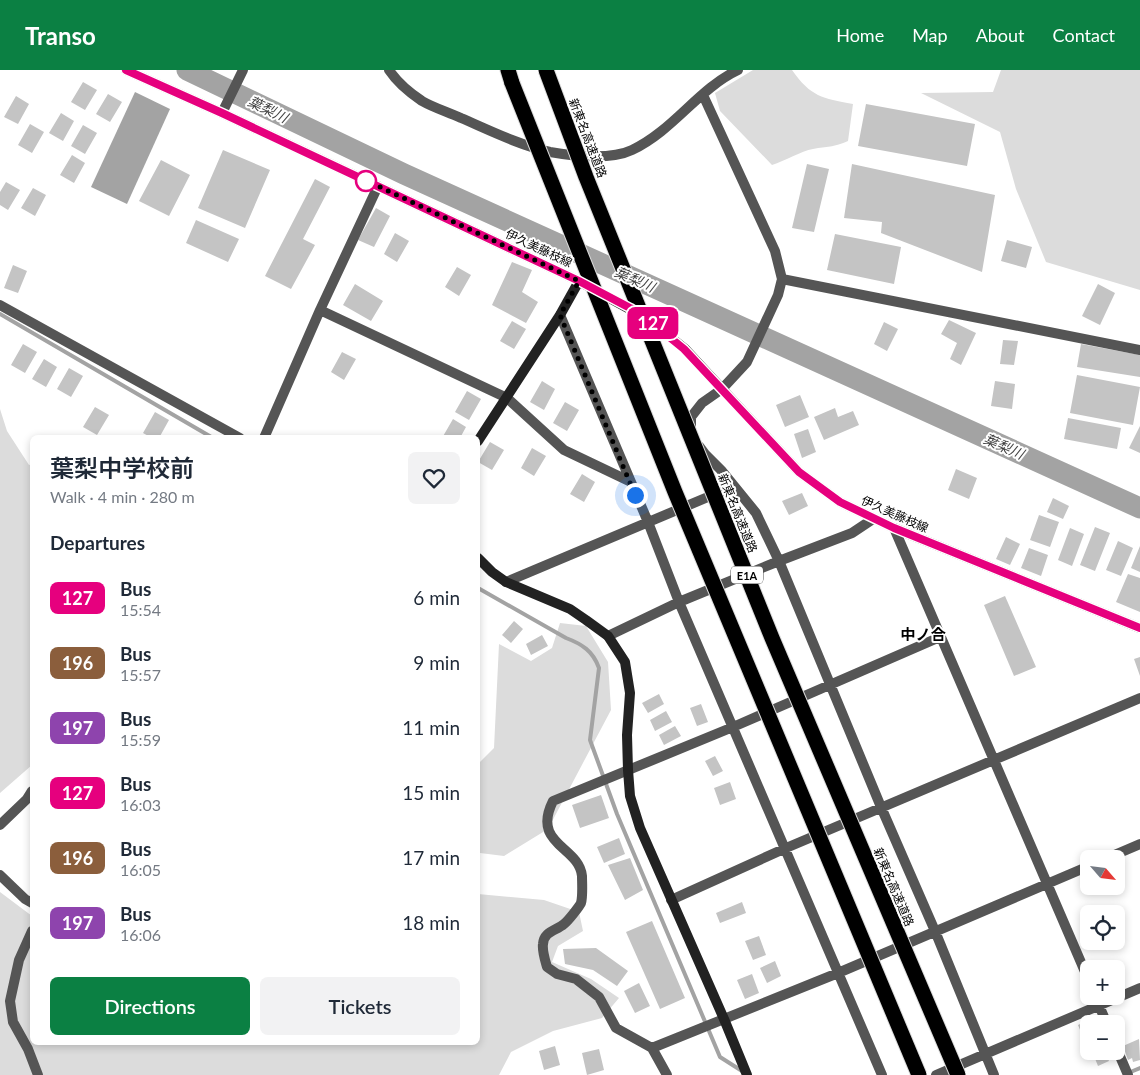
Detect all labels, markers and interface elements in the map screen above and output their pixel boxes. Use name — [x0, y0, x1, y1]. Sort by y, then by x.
text: Transo — [25, 21, 96, 50]
text: Home — [836, 24, 884, 46]
text: Map — [912, 24, 948, 46]
text: About — [976, 24, 1025, 46]
text: Contact — [1053, 24, 1115, 46]
water label: 葉梨川 — [245, 92, 292, 127]
street label: 新東名高速道路 — [566, 96, 610, 180]
unlabelled marker — [355, 170, 377, 192]
street label: 伊久美藤枝線 — [503, 226, 575, 270]
water label: 葉梨川 — [612, 263, 659, 296]
line badge: 127 — [624, 307, 682, 339]
text: 127 — [637, 312, 669, 334]
water label: 葉梨川 — [981, 430, 1028, 463]
button: heart — [408, 452, 460, 504]
text: 葉梨中学校前 — [50, 453, 194, 482]
street label: 新東名高速道路 — [715, 471, 761, 555]
your location — [623, 483, 648, 508]
text: Walk · 4 min · 280 m — [50, 487, 195, 506]
street label: 伊久美藤枝線 — [859, 493, 931, 535]
text: Departures — [50, 531, 145, 554]
road number: E1A — [731, 566, 763, 584]
text: Bus — [120, 577, 151, 600]
text: 6 min — [413, 586, 460, 609]
text: 127 — [62, 587, 93, 609]
text: 15:54 — [120, 600, 161, 619]
district label: 中ノ合 — [900, 625, 946, 643]
text: Bus — [120, 642, 151, 665]
text: 9 min — [413, 651, 460, 674]
text: 196 — [62, 652, 93, 674]
text: 15:57 — [120, 665, 161, 684]
text: Bus — [120, 707, 151, 730]
text: 11 min — [402, 716, 460, 739]
text: 197 — [62, 717, 93, 739]
text: 15:59 — [120, 730, 161, 749]
text: Bus — [120, 772, 151, 795]
text: 15 min — [402, 781, 460, 804]
text: 127 — [62, 782, 93, 804]
text: 16:03 — [120, 795, 161, 814]
text: Bus — [120, 837, 151, 860]
street label: 新東名高速道路 — [871, 845, 917, 929]
text: 17 min — [402, 846, 460, 869]
text: 196 — [62, 847, 93, 869]
north arrow — [1080, 850, 1125, 895]
map controls — [1080, 850, 1125, 1060]
text: 16:05 — [120, 860, 161, 879]
text: Bus — [120, 902, 151, 925]
button: locate — [1080, 905, 1125, 950]
text: 18 min — [402, 911, 460, 934]
text: 197 — [62, 912, 93, 934]
text: 16:06 — [120, 925, 161, 944]
button: + — [1080, 960, 1125, 1005]
button: Directions — [50, 977, 250, 1035]
button: Tickets — [260, 977, 460, 1035]
button: − — [1080, 1015, 1125, 1060]

